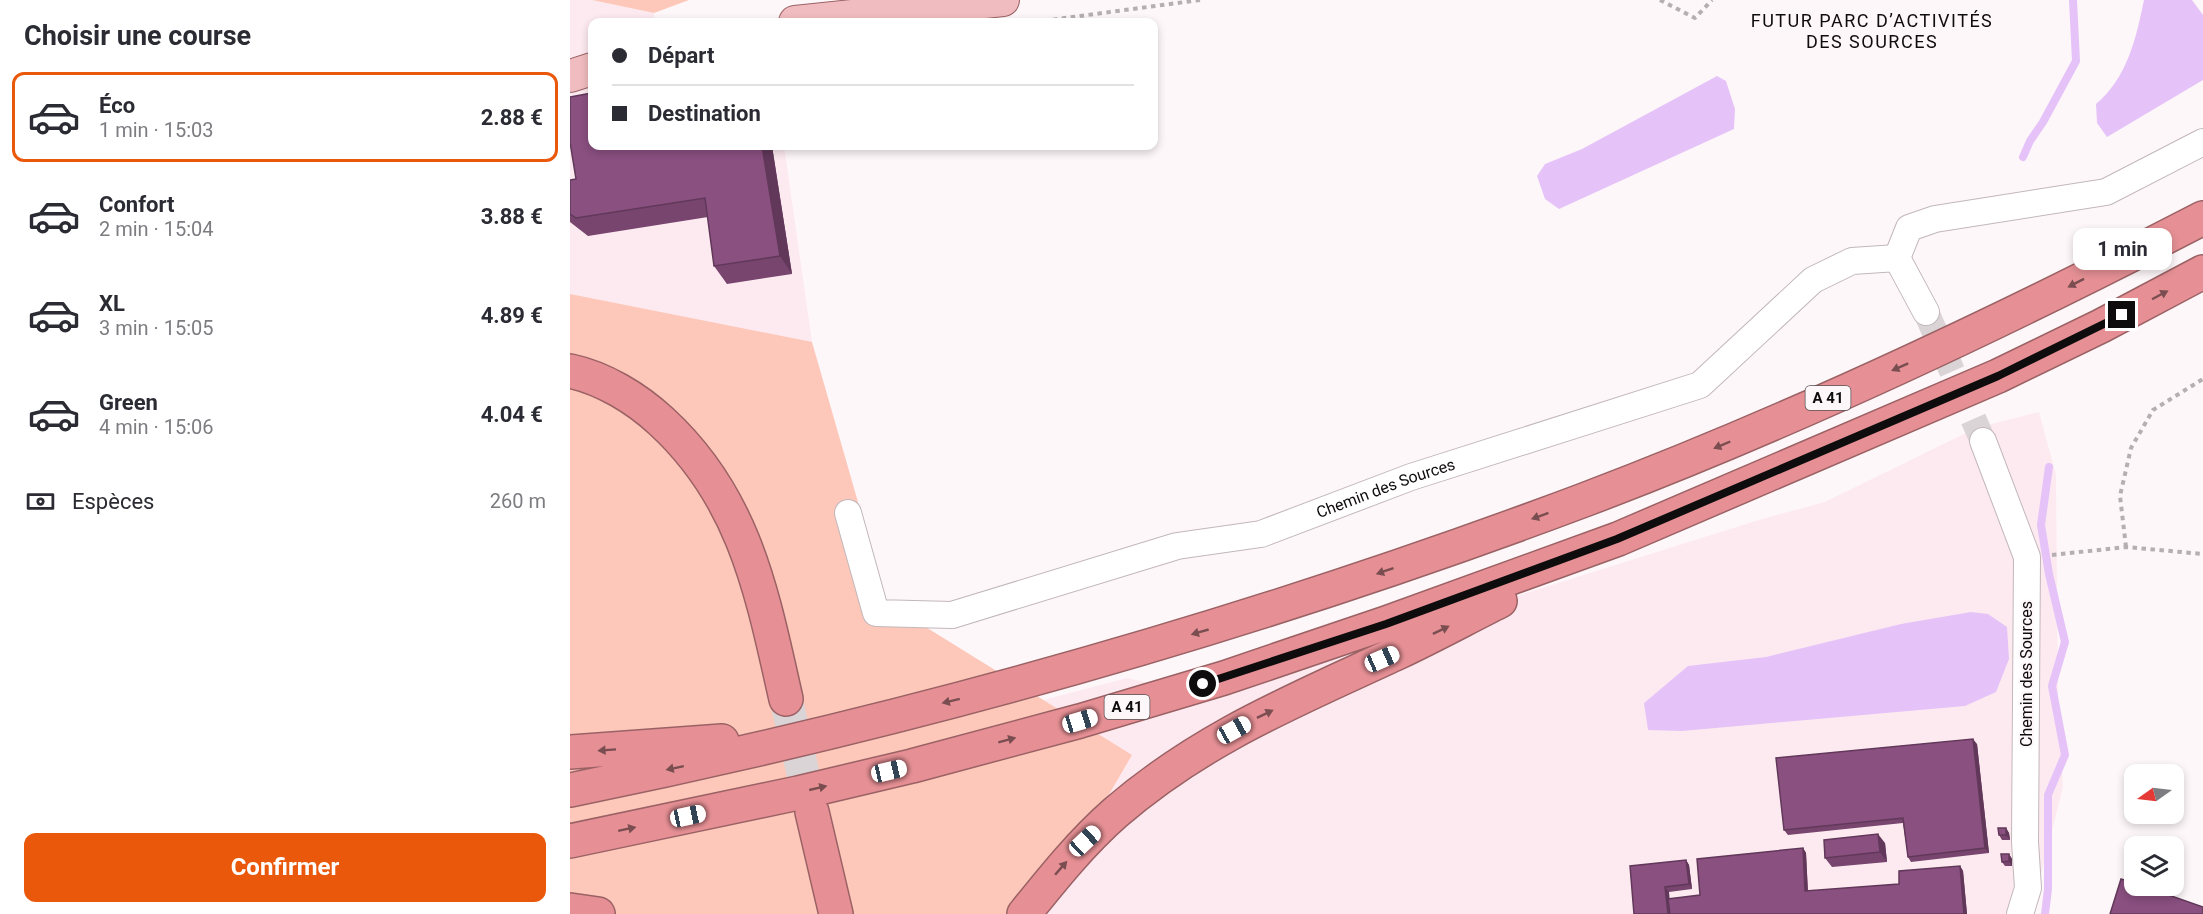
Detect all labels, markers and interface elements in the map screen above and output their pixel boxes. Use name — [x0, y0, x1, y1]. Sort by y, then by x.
district label: FUTUR PARC D’ACTIVITÉS DES SOURCES — [1751, 10, 1993, 52]
text: Choisir une course — [24, 20, 251, 52]
text: Départ — [648, 43, 714, 68]
icon: car — [27, 90, 81, 144]
text: Éco — [99, 93, 135, 118]
text: Destination — [648, 101, 761, 126]
text: 2.88 € — [481, 105, 543, 130]
text: 1 min · 15:03 — [99, 118, 214, 142]
icon: car — [27, 189, 81, 243]
text: Confort — [99, 192, 174, 217]
text: 3.88 € — [481, 204, 543, 229]
text: 2 min · 15:04 — [99, 217, 214, 241]
callout: 1 min — [2072, 228, 2172, 270]
text: 1 min — [2097, 237, 2148, 261]
one-way arrow — [2068, 279, 2085, 288]
icon: car — [27, 288, 81, 342]
one-way arrow — [2152, 290, 2169, 300]
text: XL — [99, 291, 125, 316]
route end — [2108, 301, 2135, 328]
text: 4.89 € — [481, 303, 543, 328]
text: 3 min · 15:05 — [99, 316, 214, 340]
one-way arrow — [1892, 362, 1909, 371]
road number: A 41 — [1806, 386, 1850, 410]
icon: car — [27, 387, 81, 441]
text: Green — [99, 390, 158, 415]
text: 4.04 € — [481, 402, 543, 427]
text: 4 min · 15:06 — [99, 415, 214, 439]
one-way arrow — [1712, 440, 1730, 450]
street label: Chemin des Sources — [1314, 455, 1457, 522]
icon: cash — [24, 485, 57, 518]
text: Espèces — [72, 489, 154, 514]
text: 260 m — [490, 489, 546, 513]
one-way arrow — [1531, 511, 1549, 521]
one-way arrow — [1376, 567, 1394, 577]
street label: Chemin des Sources — [2017, 601, 2036, 747]
one-way arrow — [1433, 626, 1450, 635]
one-way arrow — [1191, 628, 1209, 637]
car — [1362, 643, 1402, 675]
route start — [1189, 670, 1216, 697]
road number: A 41 — [1104, 695, 1150, 719]
one-way arrow — [942, 697, 961, 707]
car — [1060, 707, 1100, 735]
one-way arrow — [1257, 709, 1274, 718]
car — [1214, 713, 1254, 747]
one-way arrow — [998, 735, 1016, 745]
one-way arrow — [597, 745, 616, 755]
car — [869, 758, 909, 784]
one-way arrow — [666, 764, 684, 774]
north arrow — [2124, 764, 2184, 824]
map controls — [2124, 764, 2184, 896]
one-way arrow — [809, 783, 827, 793]
car — [669, 803, 707, 829]
car — [1066, 822, 1104, 860]
one-way arrow — [618, 823, 637, 833]
button: Confirmer — [24, 833, 546, 902]
button: layers — [2124, 836, 2184, 896]
one-way arrow — [1054, 861, 1067, 876]

